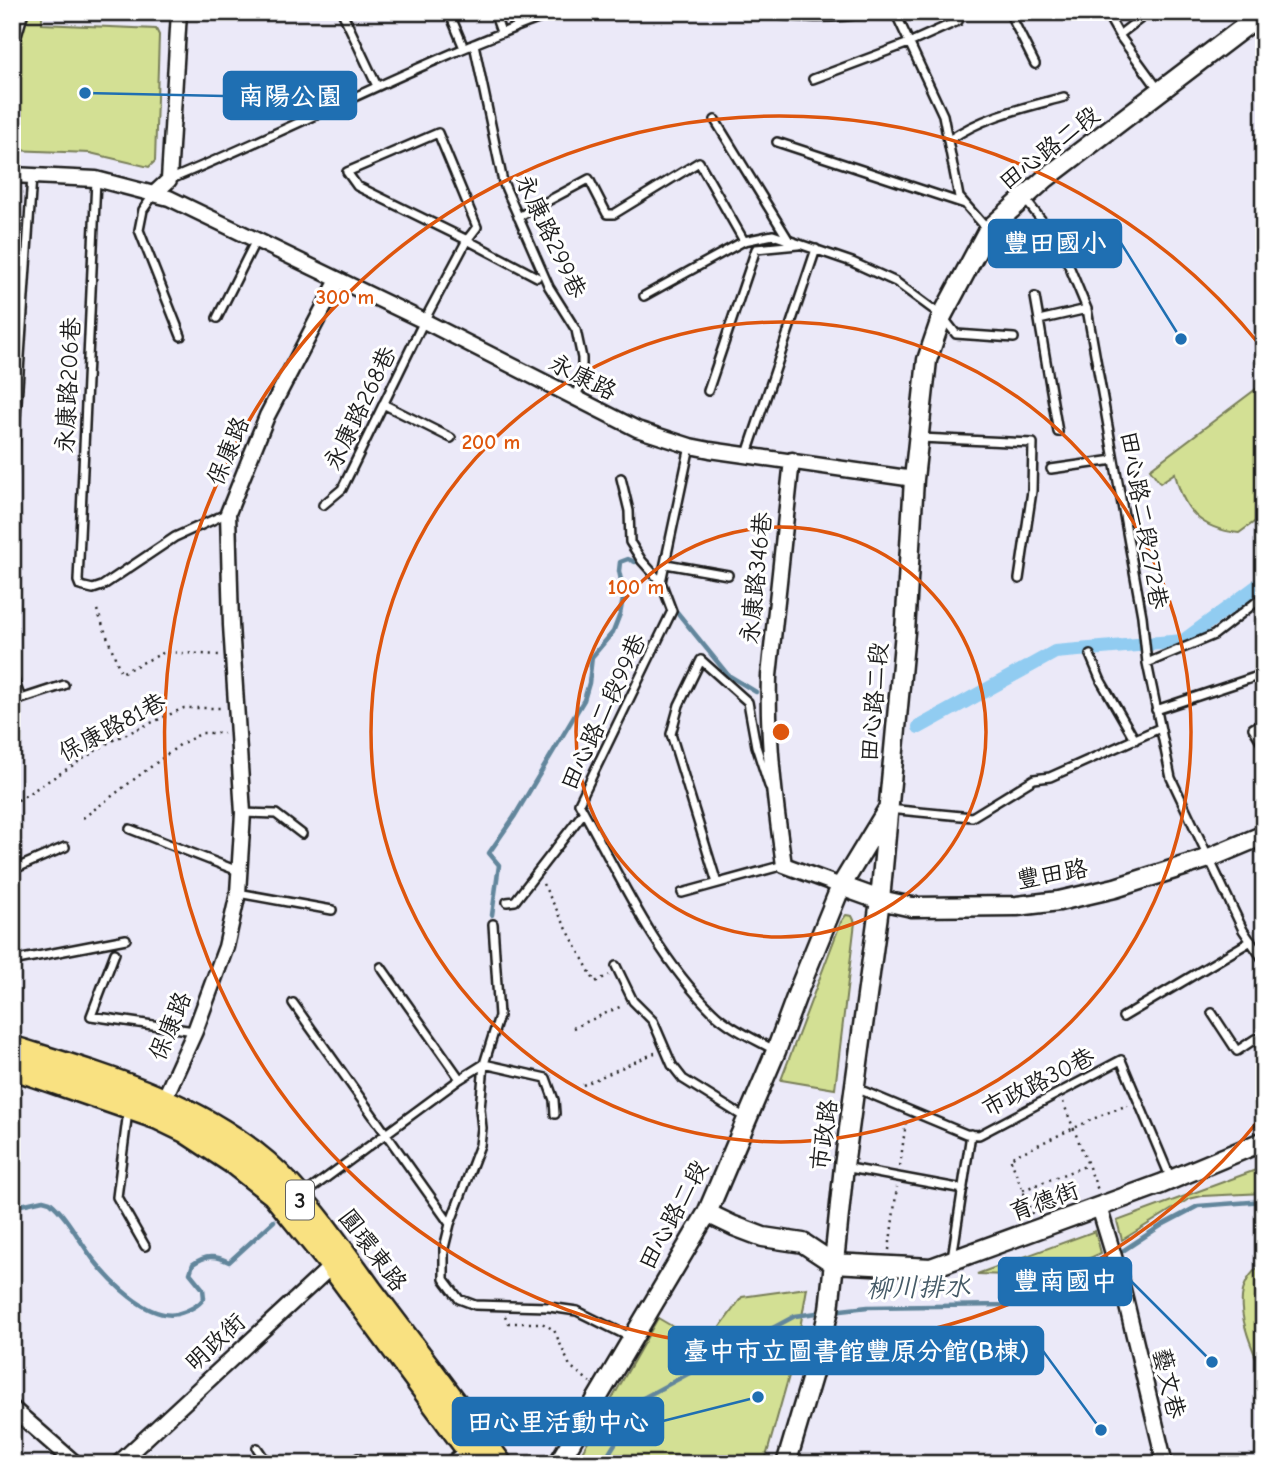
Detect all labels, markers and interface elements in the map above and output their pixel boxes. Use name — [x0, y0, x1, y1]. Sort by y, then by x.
callout: 南陽公園 — [224, 72, 356, 119]
text: 南陽公園 — [238, 82, 342, 112]
street label: 田心路二段 — [993, 100, 1105, 196]
street label: 永康路299巷 — [510, 169, 592, 303]
callout: 豐田國小 — [989, 220, 1121, 267]
text: 豐田國小 — [1003, 229, 1107, 259]
text: 300 m — [316, 285, 374, 309]
street label: 永康路206巷 — [50, 316, 86, 454]
street label: 永康路268巷 — [318, 342, 402, 474]
street label: 永康路 — [545, 348, 621, 406]
street label: 保康路 — [201, 412, 255, 490]
street label: 田心路二段272巷 — [1115, 429, 1173, 611]
text: 200 m — [462, 430, 520, 454]
street label: 永康路346巷 — [735, 511, 777, 645]
text: 100 m — [608, 575, 664, 599]
street label: 田心路二段99巷 — [554, 629, 652, 795]
street label: 田心路二段 — [855, 641, 893, 763]
street label: 保康路81巷 — [53, 687, 171, 767]
centre of rings — [769, 720, 793, 744]
street label: 豐田路 — [1014, 854, 1090, 894]
street label: 保康路 — [143, 987, 197, 1065]
street label: 市政路30巷 — [977, 1042, 1099, 1122]
street label: 市政路 — [805, 1097, 843, 1173]
street label: 田心路二段 — [632, 1155, 714, 1275]
street label: 育德街 — [1005, 1176, 1083, 1226]
road number: 3 — [286, 1180, 314, 1219]
street label: 圓環東路 — [333, 1203, 413, 1297]
callout: 豐南國中 — [999, 1258, 1131, 1305]
text: 豐南國中 — [1013, 1267, 1117, 1297]
water label: 柳川排水 — [866, 1272, 971, 1304]
street label: 明政街 — [179, 1307, 251, 1377]
callout: 臺中市立圖書館豐原分館(B棟) — [669, 1327, 1043, 1374]
text: 臺中市立圖書館豐原分館(B棟) — [683, 1337, 1029, 1367]
street label: 藝文巷 — [1147, 1345, 1191, 1421]
callout: 田心里活動中心 — [453, 1398, 663, 1445]
text: 田心里活動中心 — [467, 1408, 649, 1438]

